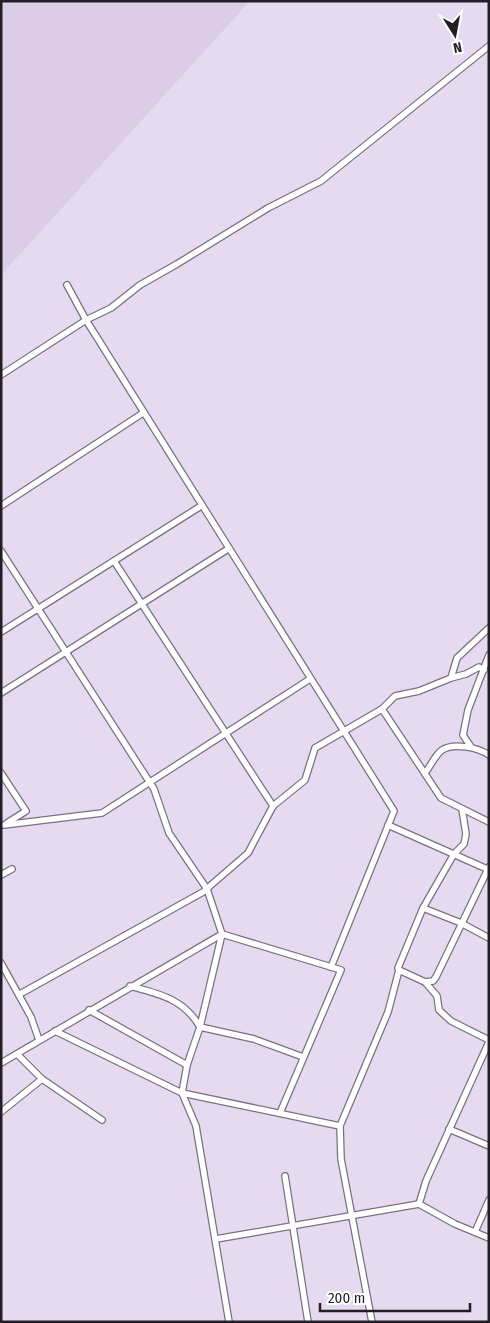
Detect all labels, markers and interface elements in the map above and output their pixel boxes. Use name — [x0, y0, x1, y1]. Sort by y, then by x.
north arrow — [430, 10, 480, 60]
text: N — [452, 38, 463, 56]
scale bar — [320, 1280, 470, 1312]
text: 200 m — [328, 1289, 365, 1307]

